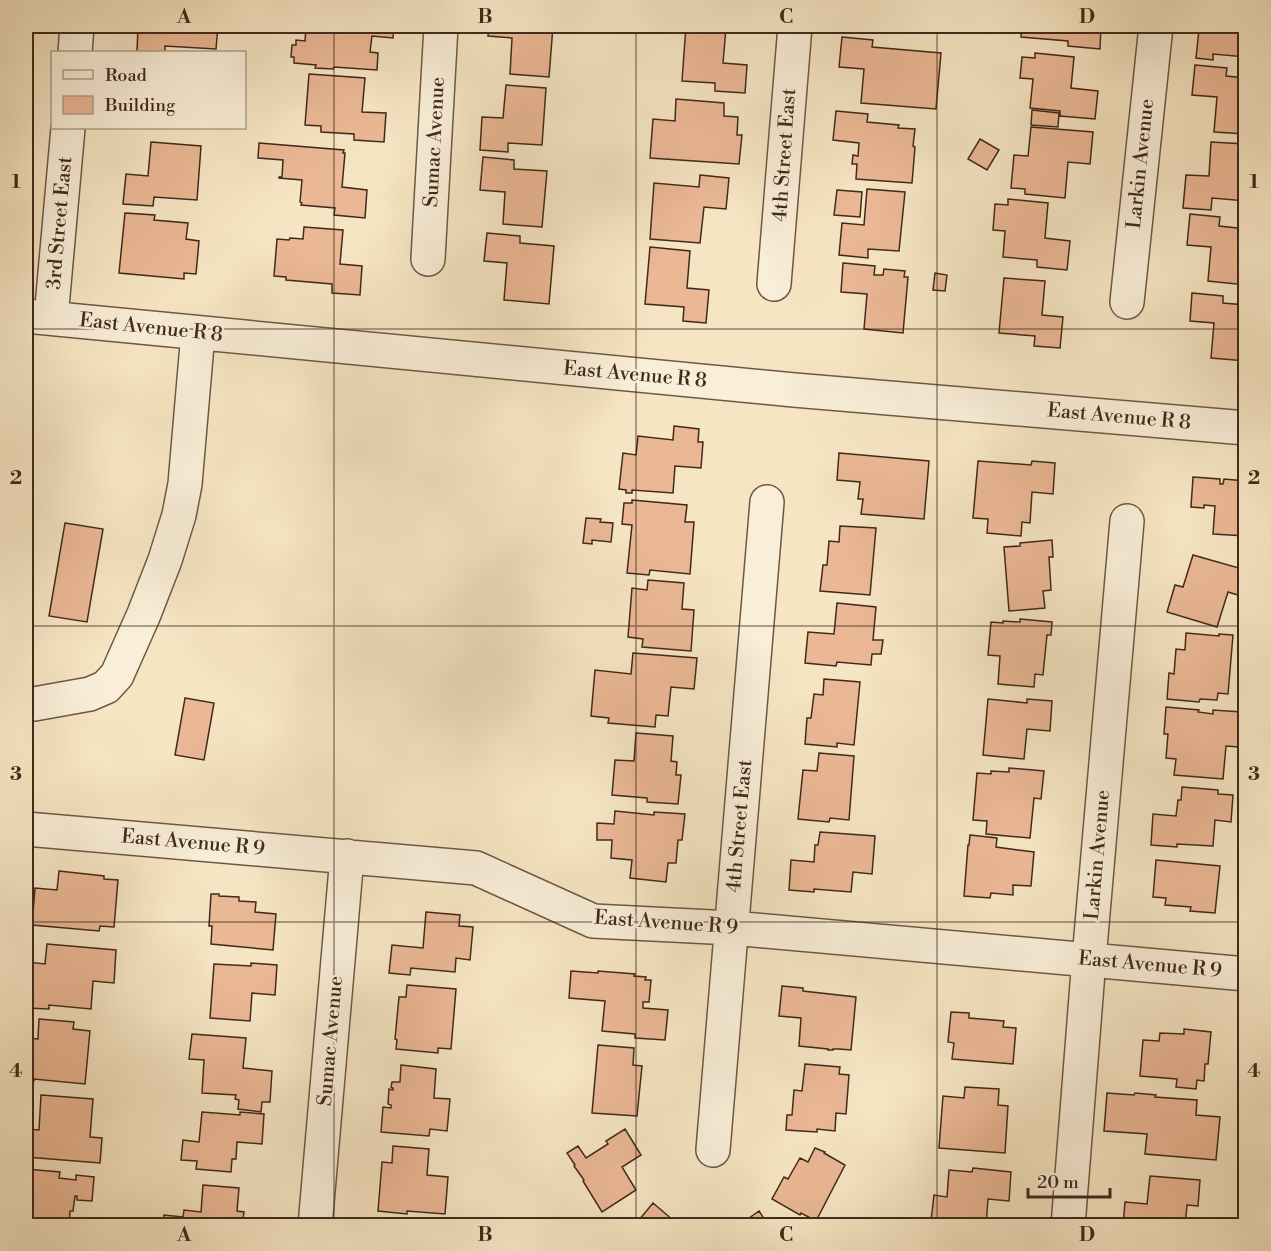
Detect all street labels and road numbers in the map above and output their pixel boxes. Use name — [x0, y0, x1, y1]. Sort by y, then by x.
street label: Sumac Avenue — [419, 76, 451, 208]
street label: 4th Street East — [768, 87, 802, 223]
street label: Larkin Avenue — [1122, 98, 1160, 230]
street label: 3rd Street East — [42, 155, 78, 291]
street label: East Avenue R 8 — [78, 308, 224, 348]
street label: East Avenue R 8 — [562, 356, 708, 394]
street label: East Avenue R 8 — [1046, 398, 1192, 436]
street label: 4th Street East — [722, 758, 758, 894]
street label: Larkin Avenue — [1080, 789, 1116, 921]
street label: East Avenue R 9 — [120, 824, 266, 862]
street label: East Avenue R 9 — [593, 906, 739, 940]
street label: East Avenue R 9 — [1077, 946, 1223, 984]
street label: Sumac Avenue — [313, 975, 349, 1107]

